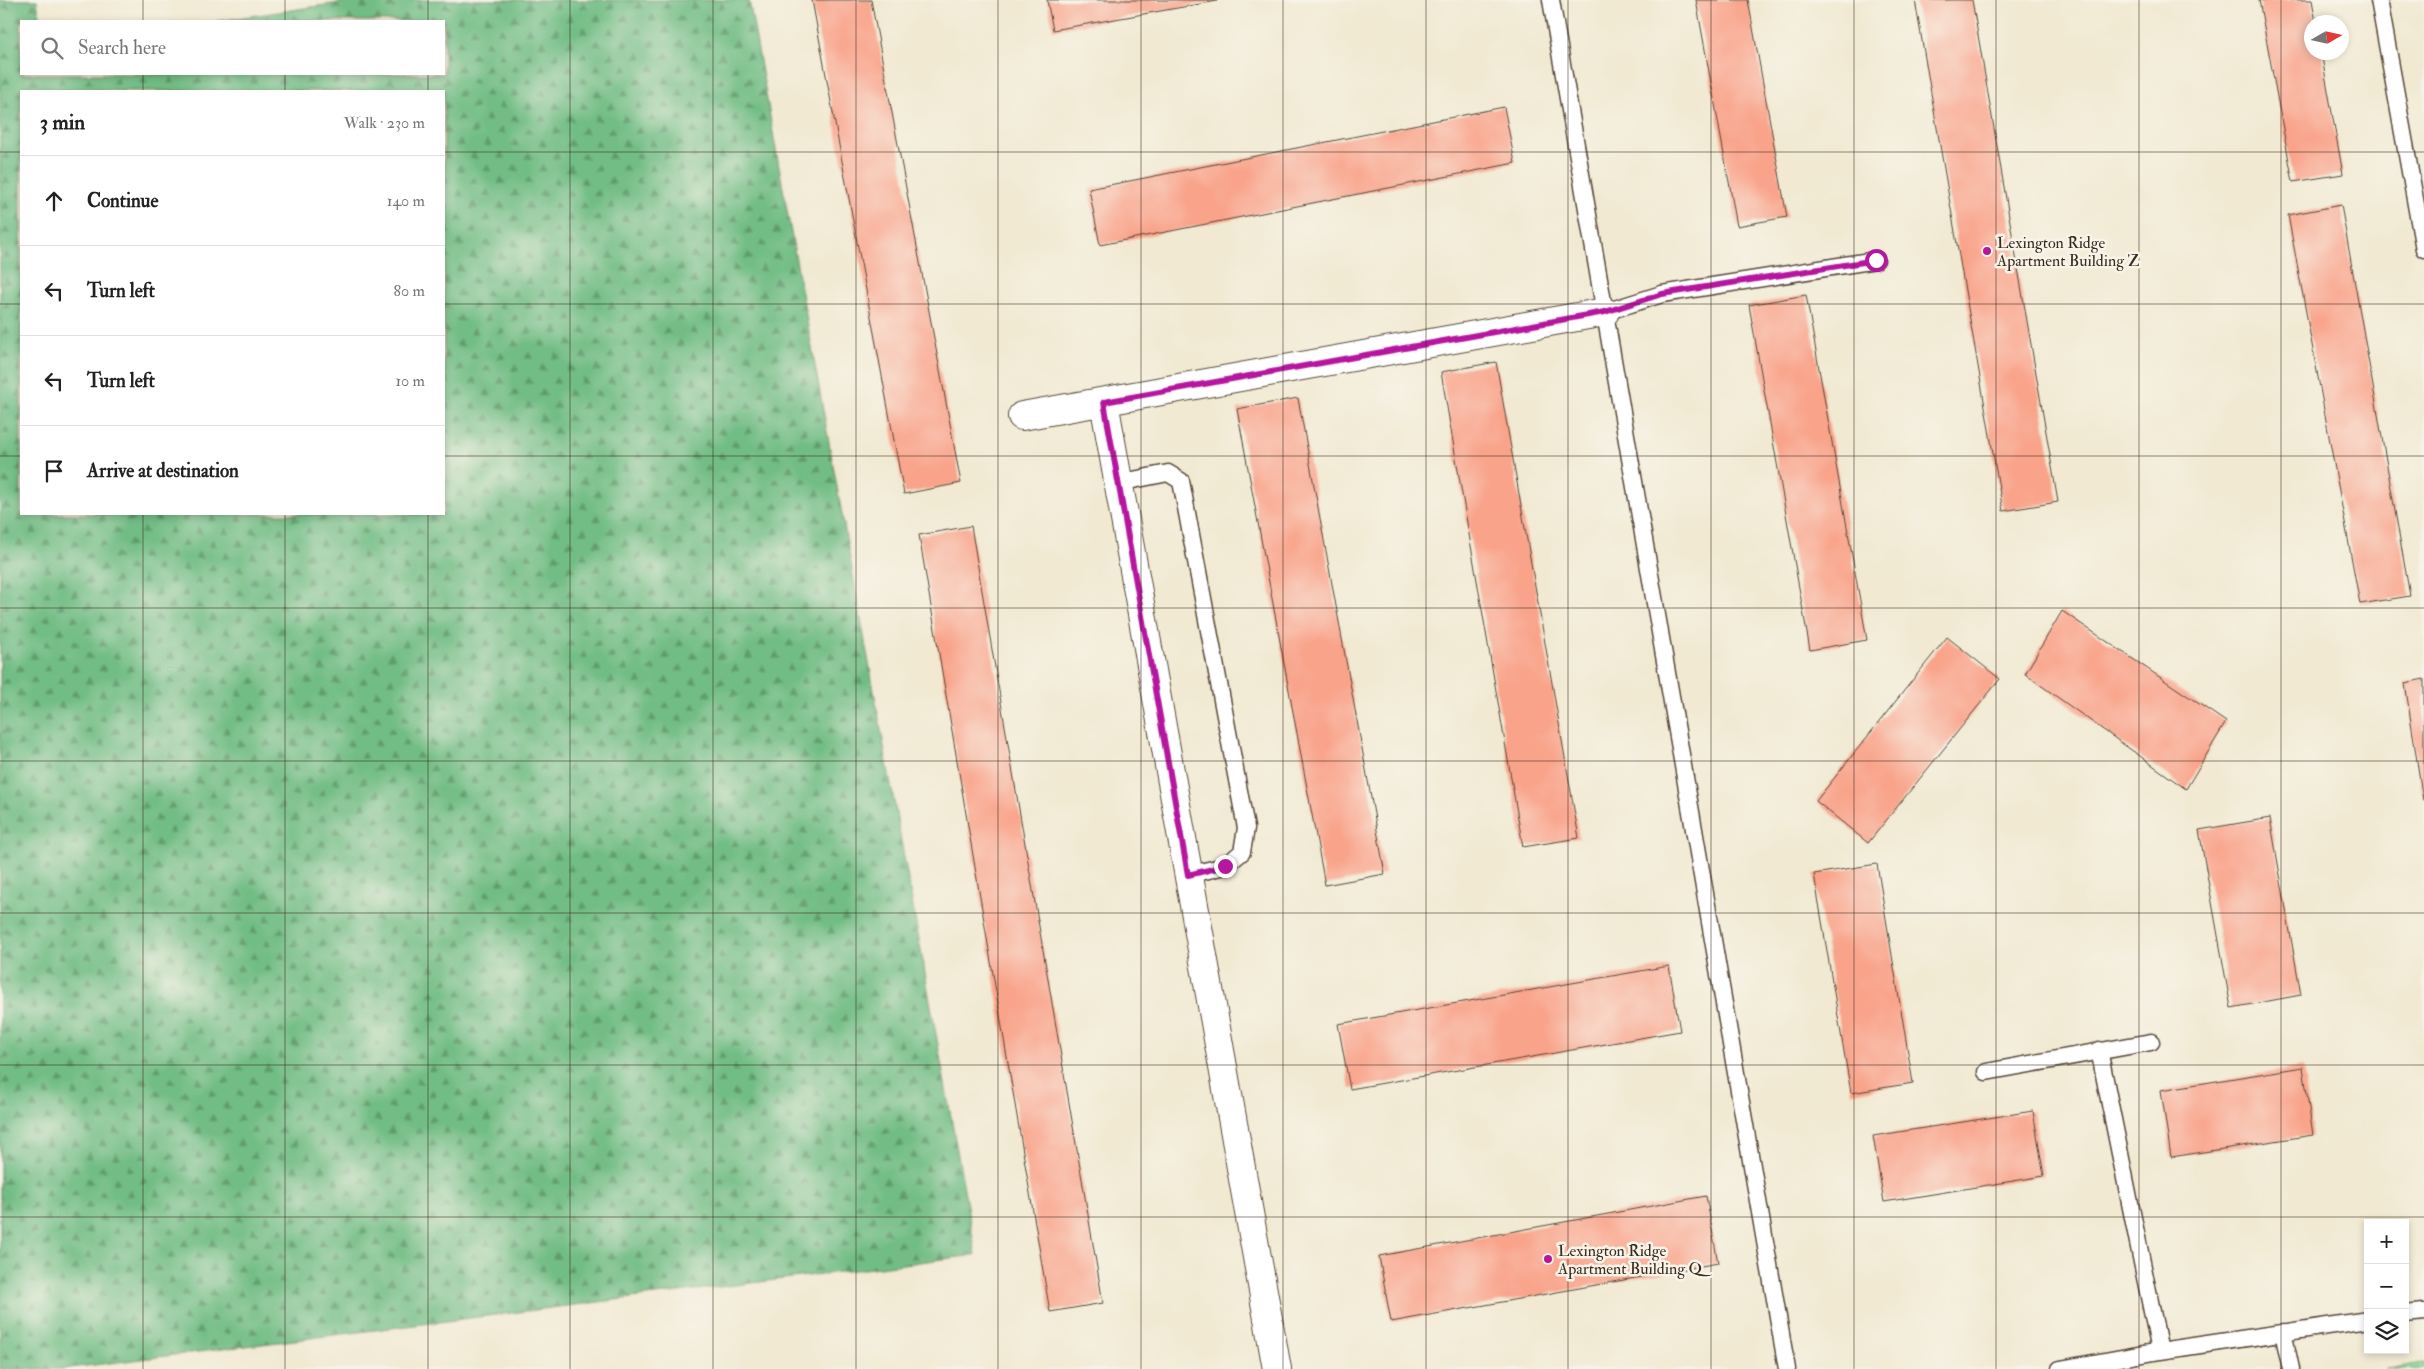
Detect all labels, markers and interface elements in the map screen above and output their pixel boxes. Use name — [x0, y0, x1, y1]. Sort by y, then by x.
north arrow — [2304, 15, 2349, 60]
search box — [20, 20, 445, 75]
icon: search — [38, 34, 66, 62]
text: Search here — [78, 36, 166, 60]
text: 3 min — [40, 109, 85, 136]
text: Walk · 230 m — [344, 113, 425, 133]
icon: ahead — [40, 187, 68, 215]
text: Continue — [87, 189, 158, 213]
text: 140 m — [387, 191, 425, 211]
place label: Lexington Ridge Apartment Building Z — [1996, 233, 2139, 272]
marker: Lexington Ridge Apartment Building Z — [1981, 245, 1993, 257]
route start — [1865, 249, 1888, 272]
icon: left — [40, 277, 68, 305]
text: Turn left — [87, 279, 155, 303]
text: 80 m — [394, 281, 425, 301]
icon: left — [40, 367, 68, 395]
text: Turn left — [87, 369, 155, 393]
text: 10 m — [395, 371, 425, 391]
icon: arrive — [40, 457, 68, 485]
text: Arrive at destination — [87, 459, 239, 483]
route end — [1214, 855, 1237, 878]
map controls — [2364, 1219, 2409, 1354]
button: + — [2364, 1219, 2409, 1264]
place label: Lexington Ridge Apartment Building Q — [1557, 1241, 1712, 1280]
marker: Lexington Ridge Apartment Building Q — [1542, 1253, 1554, 1265]
button: − — [2364, 1264, 2409, 1309]
button: layers — [2364, 1309, 2409, 1354]

